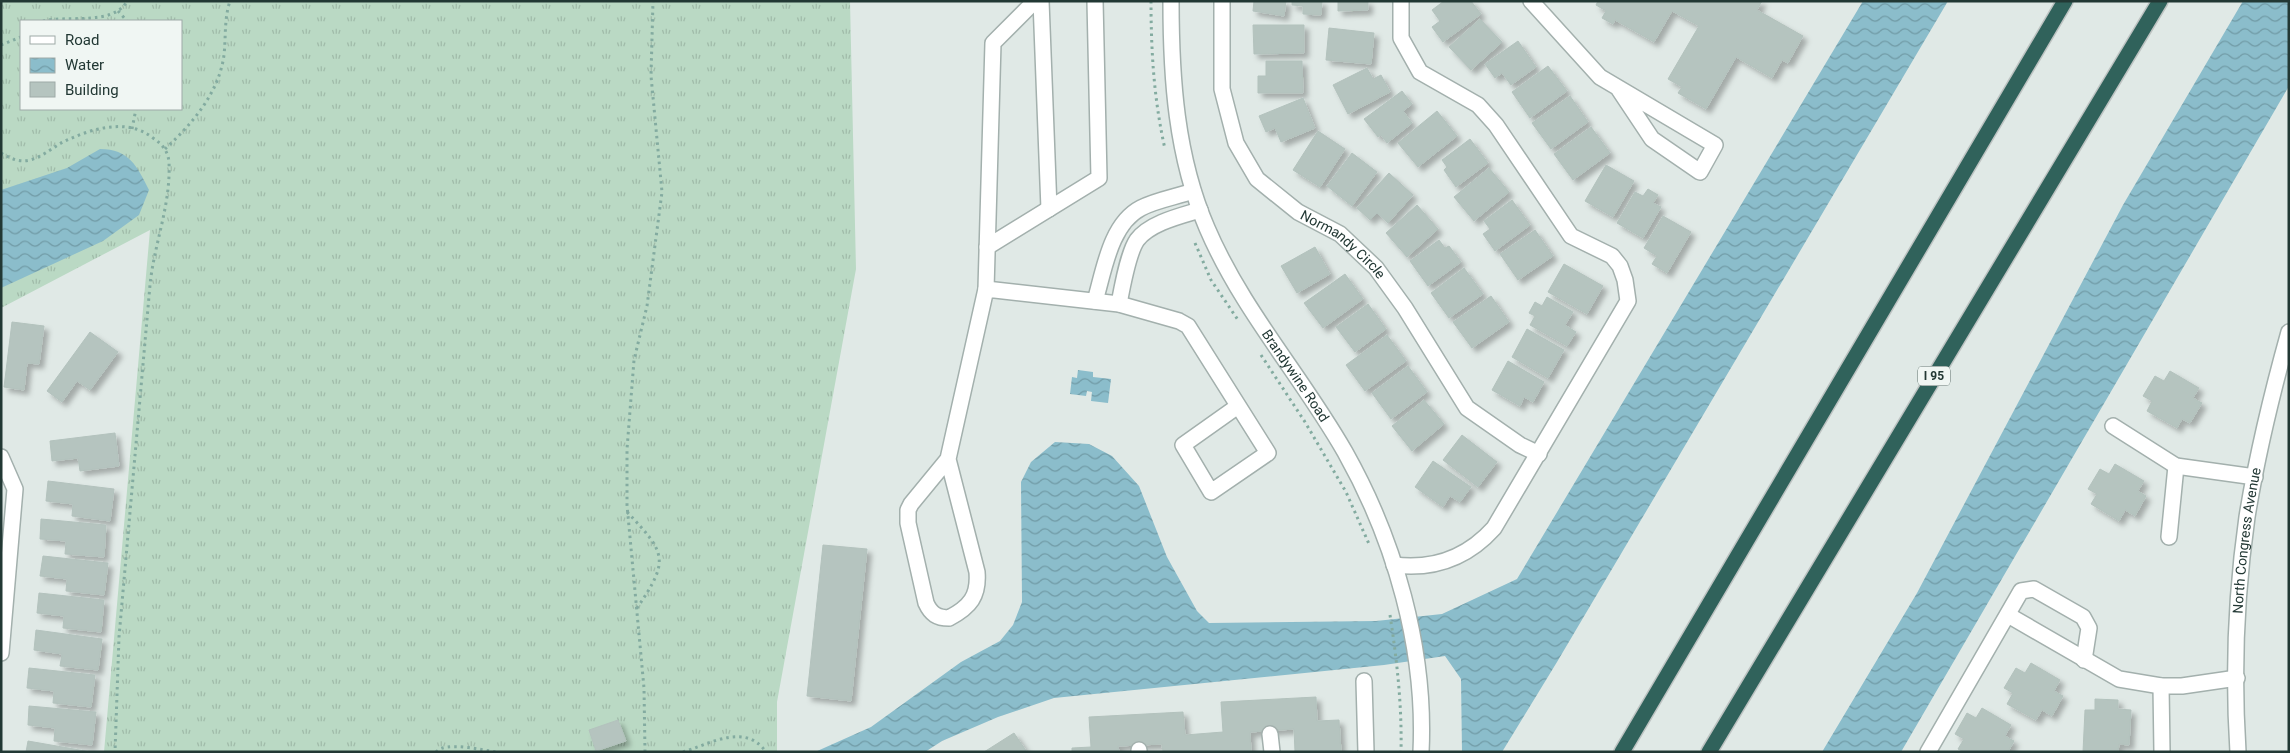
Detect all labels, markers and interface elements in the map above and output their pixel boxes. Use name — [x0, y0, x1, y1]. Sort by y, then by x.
legend — [20, 20, 182, 110]
text: Road — [65, 31, 99, 49]
text: Water — [65, 56, 104, 74]
text: Building — [65, 81, 119, 99]
street label: Normandy Circle — [1298, 207, 1389, 281]
street label: Brandywine Road — [1259, 327, 1333, 425]
road number: I 95 — [1918, 366, 1950, 386]
street label: North Congress Avenue — [2229, 466, 2264, 614]

